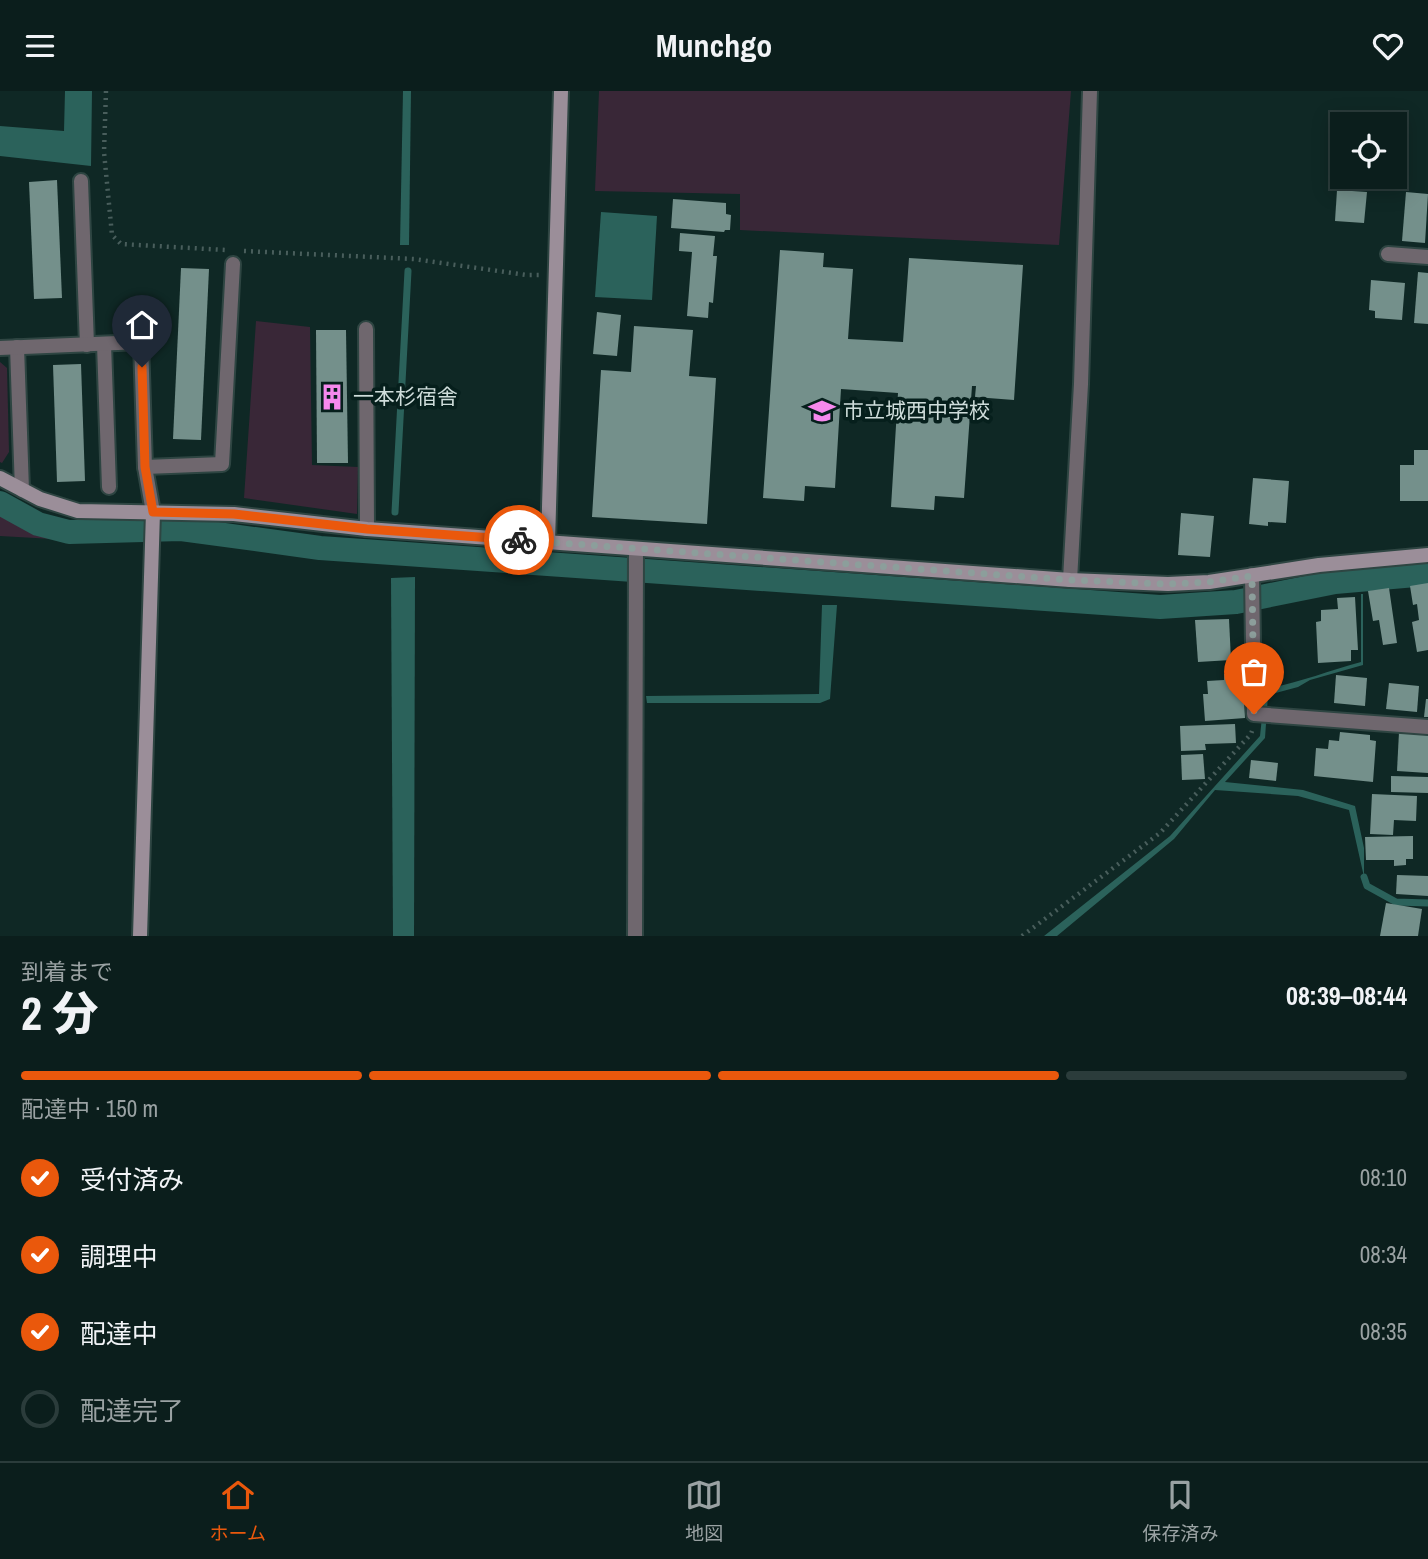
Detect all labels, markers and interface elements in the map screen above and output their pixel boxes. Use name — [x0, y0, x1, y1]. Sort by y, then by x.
text: Munchgo — [656, 24, 772, 67]
icon: menu — [21, 27, 59, 65]
icon: heart — [1369, 27, 1407, 65]
map controls — [1330, 112, 1407, 189]
button: locate — [1330, 112, 1407, 189]
pin — [112, 295, 172, 367]
icon: home — [123, 306, 161, 344]
building icon: 一本杉宿舎 — [317, 382, 347, 412]
place label: 一本杉宿舎 — [353, 382, 458, 411]
school or university icon: 市立城西中学校 — [807, 396, 837, 426]
place label: 市立城西中学校 — [843, 396, 990, 425]
courier — [484, 505, 554, 575]
icon: bike — [500, 521, 538, 559]
pin — [1224, 642, 1284, 714]
icon: bag — [1235, 653, 1273, 691]
text: 到着まで — [21, 956, 113, 987]
text: 08:39–08:44 — [1286, 978, 1407, 1013]
text: 2 分 — [21, 982, 98, 1044]
text: 配達中 · 150 m — [21, 1093, 158, 1124]
icon: check — [21, 1159, 59, 1197]
text: 受付済み — [80, 1162, 184, 1197]
text: 08:10 — [1360, 1162, 1407, 1193]
icon: check — [21, 1236, 59, 1274]
text: 調理中 — [80, 1239, 158, 1274]
text: 08:34 — [1360, 1239, 1407, 1270]
icon: check — [21, 1313, 59, 1351]
text: 配達中 — [80, 1316, 158, 1351]
text: 08:35 — [1360, 1316, 1407, 1347]
text: 配達完了 — [80, 1393, 184, 1428]
tab: ホーム — [210, 1476, 266, 1546]
tab: 地図 — [685, 1476, 723, 1546]
tab: 保存済み — [1142, 1476, 1218, 1546]

